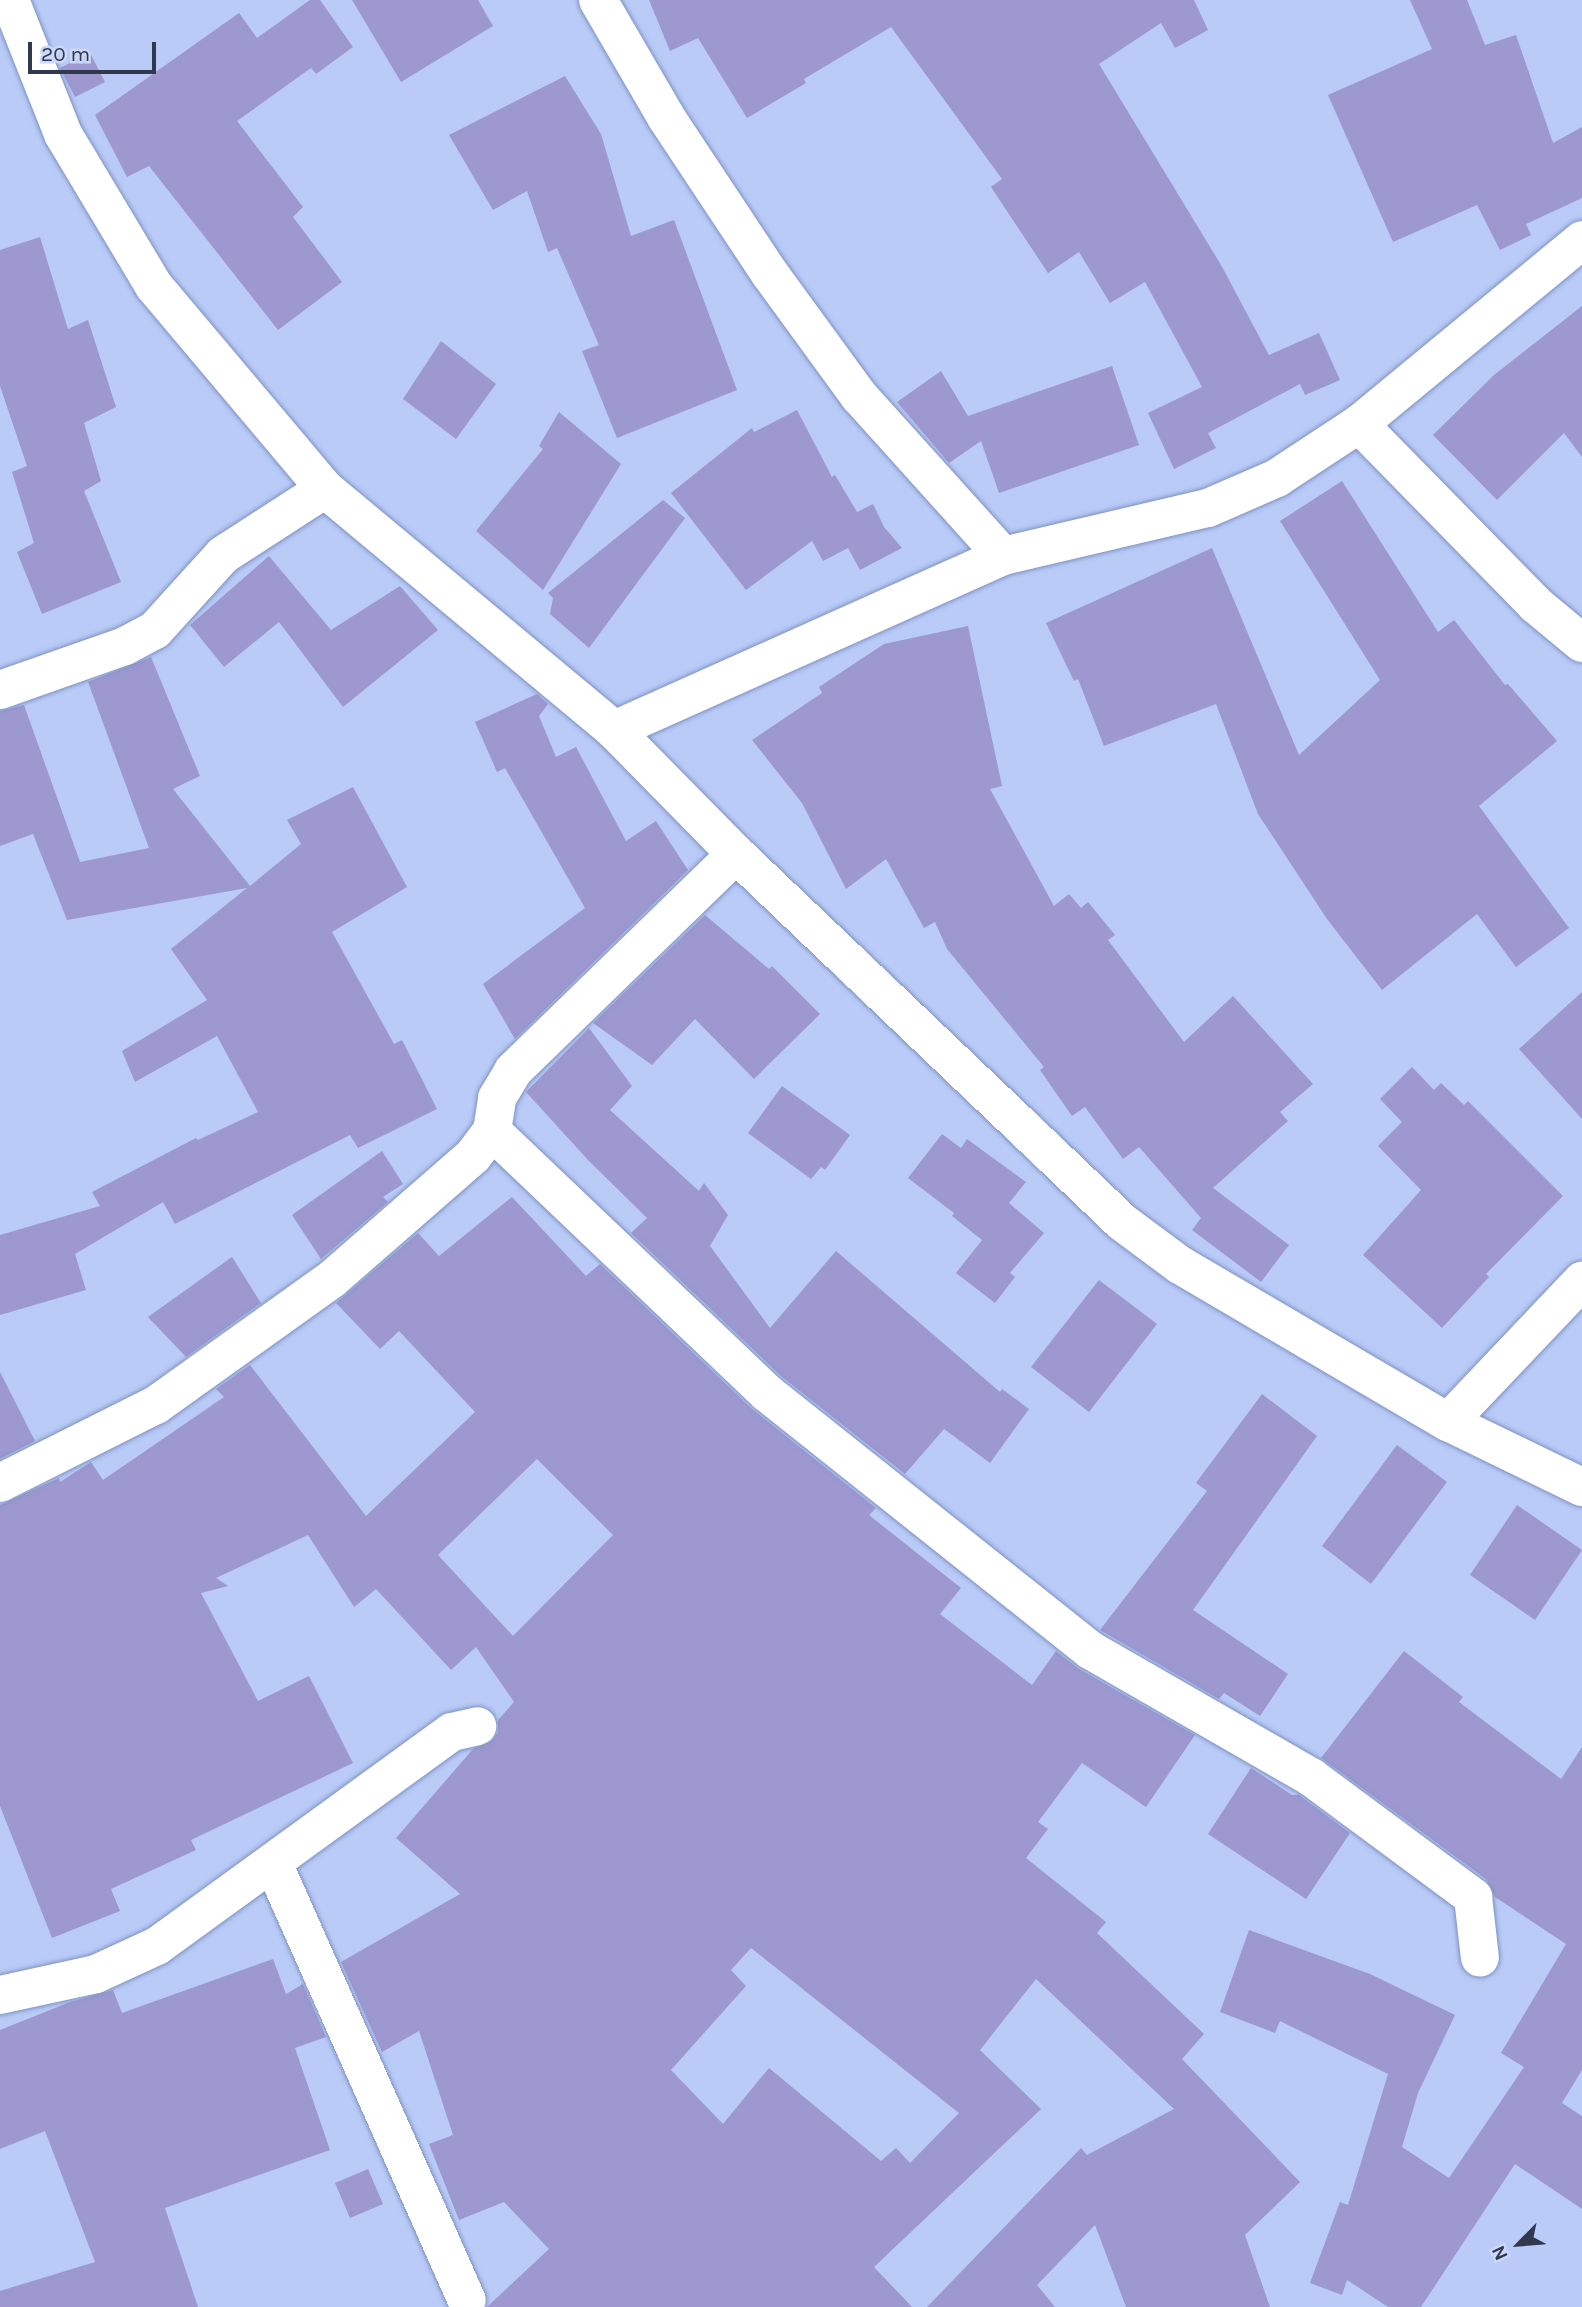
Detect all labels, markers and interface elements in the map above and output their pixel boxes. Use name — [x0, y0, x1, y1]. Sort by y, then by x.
scale bar — [32, 28, 159, 72]
text: 20 m — [41, 42, 90, 66]
north arrow — [1484, 2209, 1554, 2279]
text: N — [1487, 2242, 1513, 2264]

